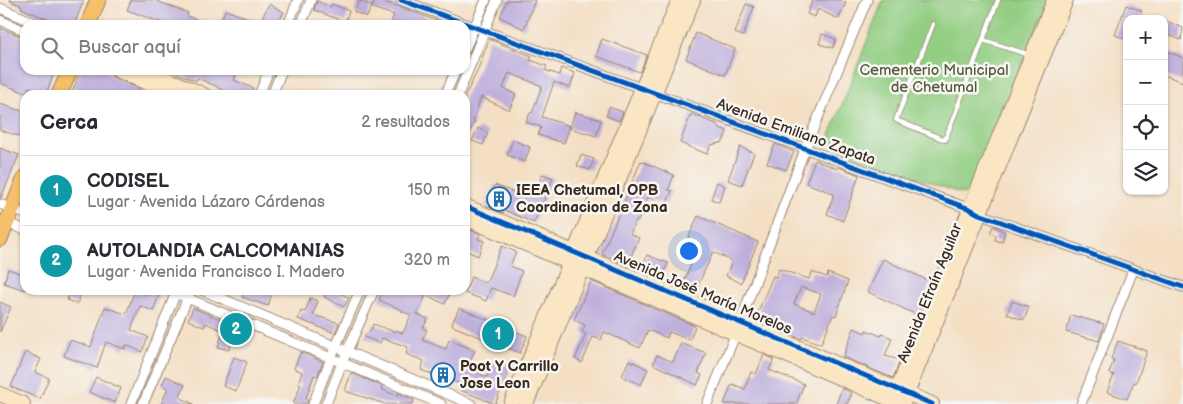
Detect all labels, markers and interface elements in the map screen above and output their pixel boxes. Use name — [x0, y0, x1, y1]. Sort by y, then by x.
map controls — [1123, 15, 1168, 195]
button: + — [1123, 15, 1168, 60]
search box — [20, 20, 470, 75]
icon: search — [38, 34, 66, 62]
text: Buscar aquí — [78, 36, 181, 59]
button: − — [1123, 60, 1168, 105]
park label: Cementerio Municipal de Chetumal — [859, 61, 1009, 97]
street label: Avenida Emiliano Zapata — [714, 94, 878, 170]
button: locate — [1123, 105, 1168, 150]
text: Cerca — [40, 110, 98, 135]
text: 2 resultados — [361, 113, 450, 132]
button: layers — [1123, 150, 1168, 195]
text: CODISEL — [87, 170, 169, 193]
text: 1 — [53, 181, 59, 200]
text: 150 m — [408, 181, 450, 200]
place label: IEEA Chetumal, OPB Coordinacion de Zona — [516, 181, 668, 217]
building icon: IEEA Chetumal, OPB Coordinacion de Zona — [486, 186, 512, 212]
text: Lugar · Avenida Lázaro Cárdenas — [87, 193, 325, 212]
street label: Avenida Efraín Aguilar — [893, 220, 967, 365]
your location — [676, 238, 702, 264]
text: AUTOLANDIA CALCOMANIAS — [87, 240, 344, 263]
street label: Avenida José María Morelos — [611, 247, 795, 339]
text: 2 — [51, 251, 61, 270]
text: 320 m — [404, 251, 450, 270]
text: Lugar · Avenida Francisco I. Madero — [87, 263, 345, 282]
pin: 2 — [220, 310, 252, 348]
pin: 1 — [482, 315, 514, 353]
place label: Poot Y Carrillo Jose Leon — [460, 357, 559, 393]
building icon: Poot Y Carrillo Jose Leon — [430, 362, 456, 388]

